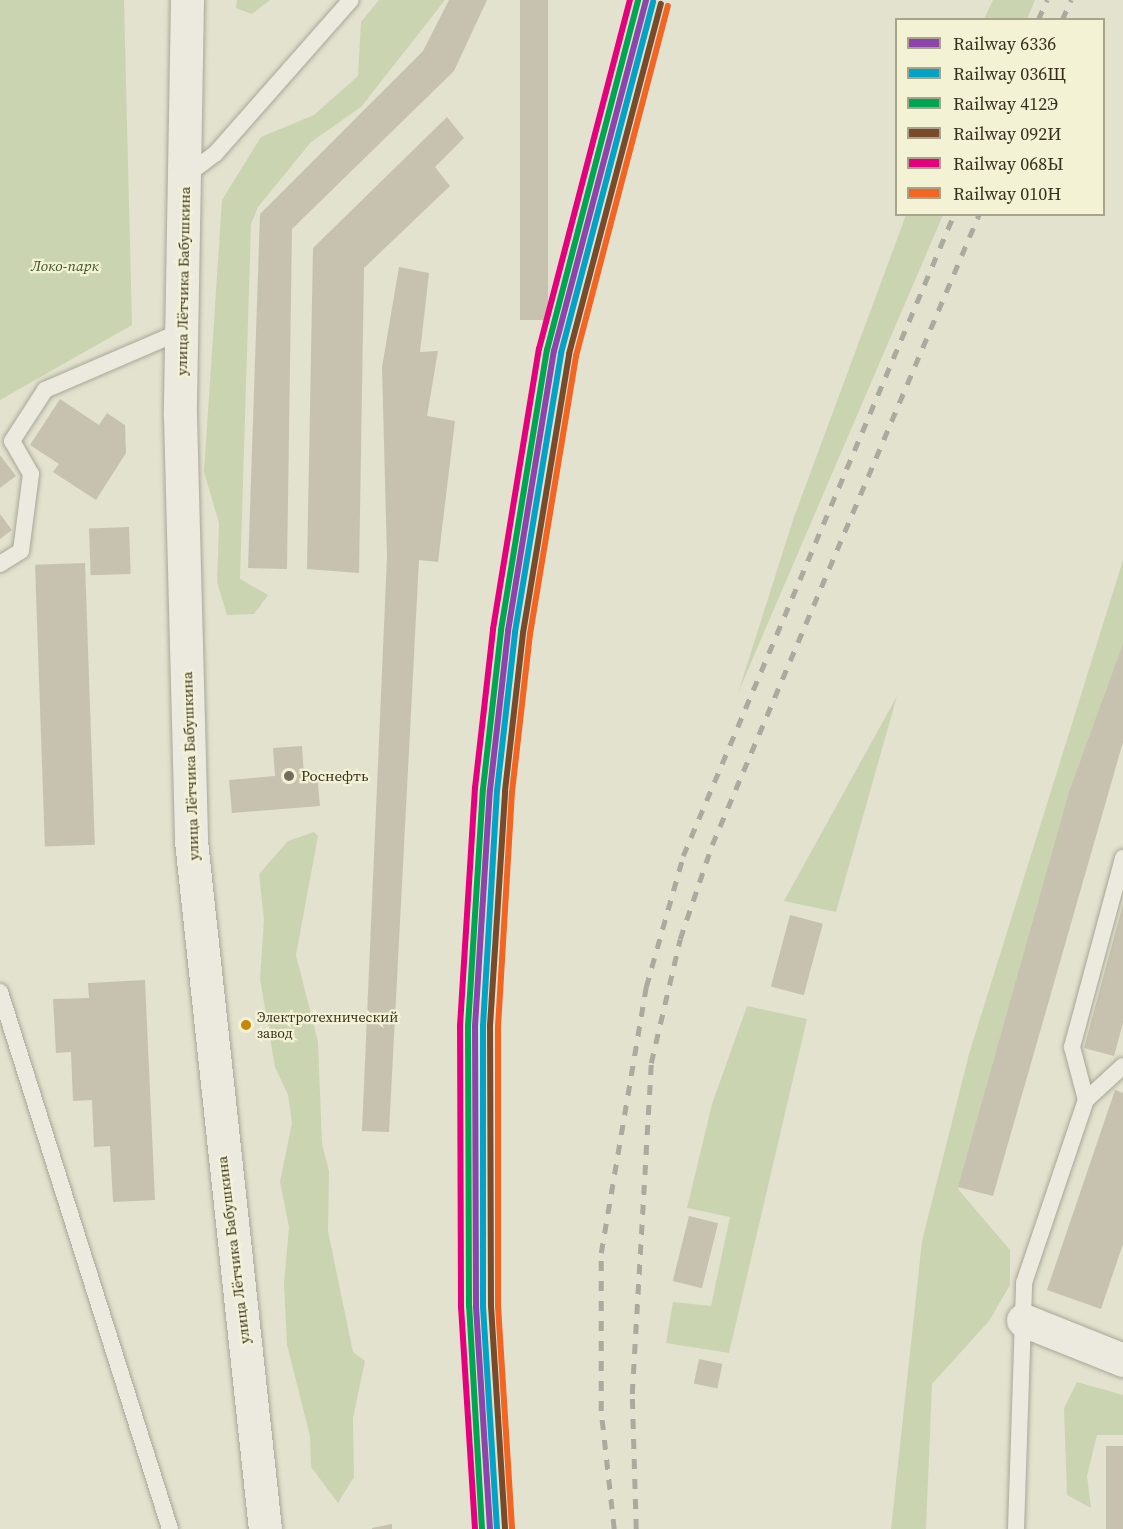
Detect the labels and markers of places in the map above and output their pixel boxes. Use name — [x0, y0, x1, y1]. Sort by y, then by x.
place label: Роснефть — [301, 767, 369, 785]
marker: Роснефть — [282, 769, 296, 783]
place label: Электротехнический завод — [257, 1009, 398, 1042]
marker: Электротехнический завод — [240, 1019, 252, 1031]

